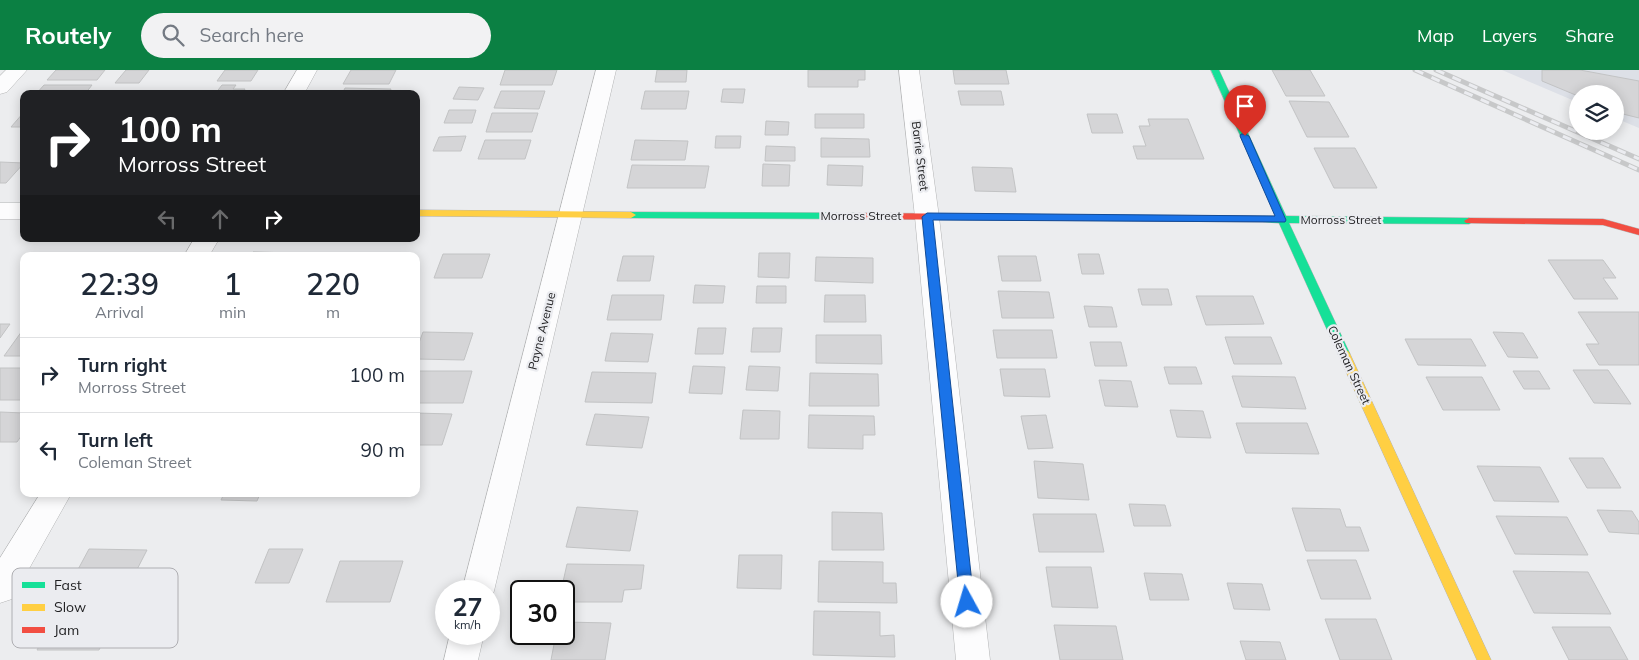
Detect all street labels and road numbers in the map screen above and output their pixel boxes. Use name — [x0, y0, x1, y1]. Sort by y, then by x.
street label: Barrie Street — [909, 120, 932, 191]
street label: Morross Street — [821, 208, 901, 223]
street label: Morross Street — [1301, 212, 1381, 227]
street label: Payne Avenue — [525, 290, 558, 371]
street label: Coleman Street — [1325, 323, 1374, 407]

